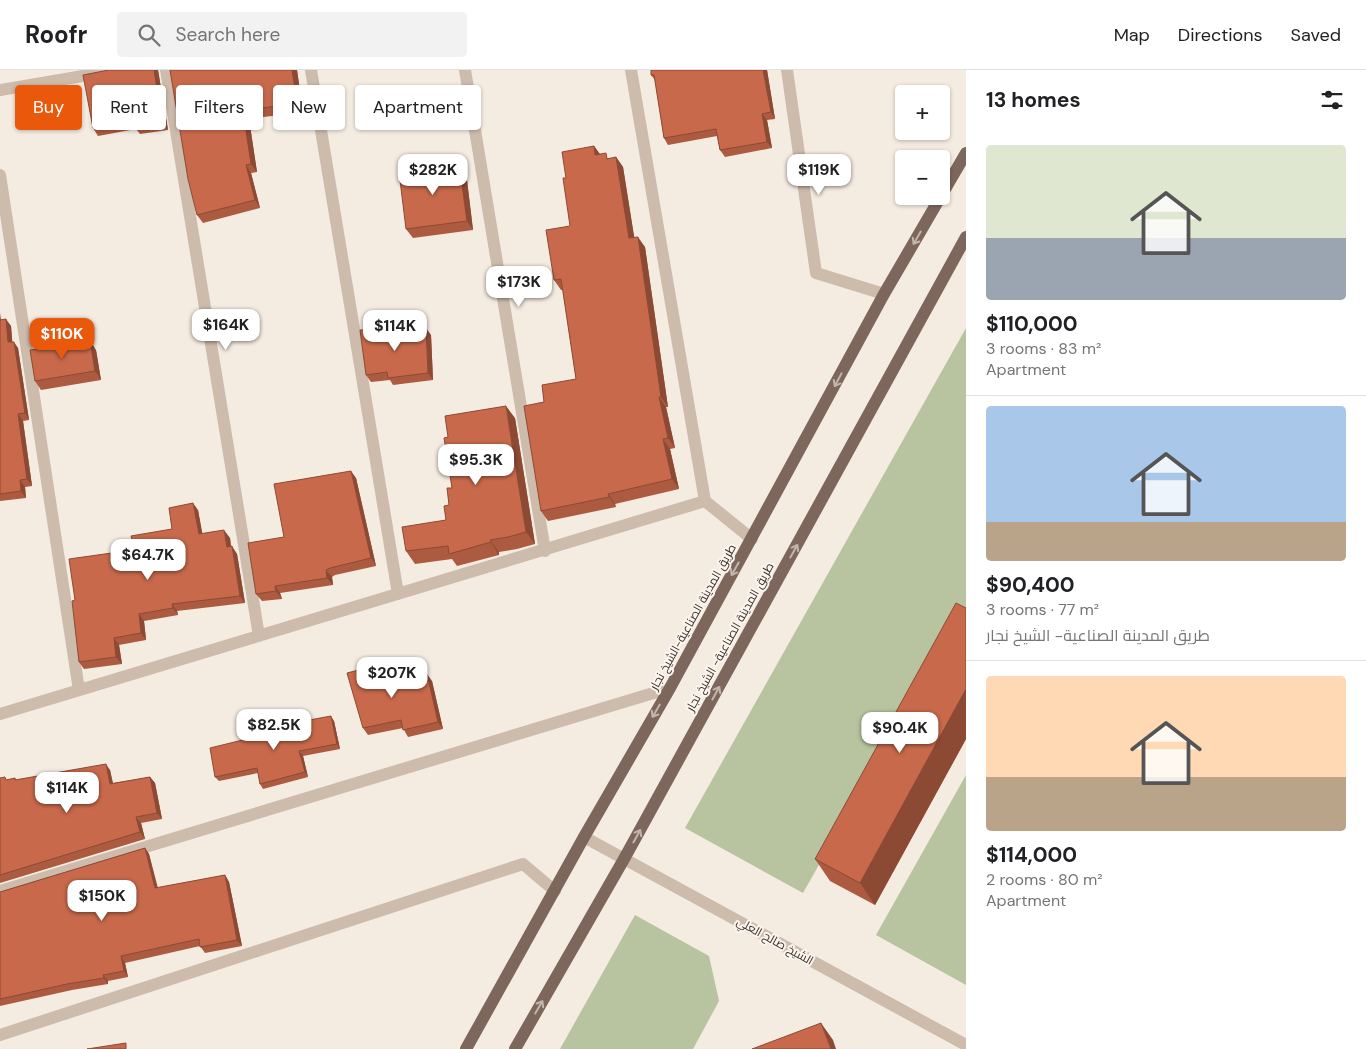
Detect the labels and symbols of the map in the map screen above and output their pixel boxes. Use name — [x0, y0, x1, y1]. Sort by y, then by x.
pin: $282K — [398, 154, 468, 196]
pin: $119K — [784, 154, 854, 196]
one-way arrow — [911, 231, 921, 245]
pin: $173K — [484, 266, 554, 308]
pin: $164K — [191, 308, 261, 351]
pin: $114K — [360, 310, 430, 352]
pin: $110K — [27, 318, 97, 360]
one-way arrow — [832, 373, 842, 387]
pin: $95.3K — [435, 444, 517, 486]
pin: $64.7K — [107, 538, 189, 581]
street label: طريق المدينة الصناعية-الشيخ نجار — [646, 541, 740, 694]
one-way arrow — [789, 543, 799, 558]
street label: طريق المدينة الصناعية- الشيخ نجار — [682, 560, 778, 715]
one-way arrow — [730, 562, 740, 577]
pin: $207K — [357, 656, 427, 699]
one-way arrow — [711, 686, 721, 701]
one-way arrow — [651, 704, 661, 718]
pin: $82.5K — [233, 708, 315, 751]
pin: $90.4K — [859, 712, 941, 754]
pin: $114K — [32, 772, 102, 814]
one-way arrow — [633, 829, 643, 843]
pin: $150K — [67, 880, 137, 922]
street label: الشيخ صالح العلي — [733, 913, 816, 970]
one-way arrow — [534, 999, 544, 1014]

